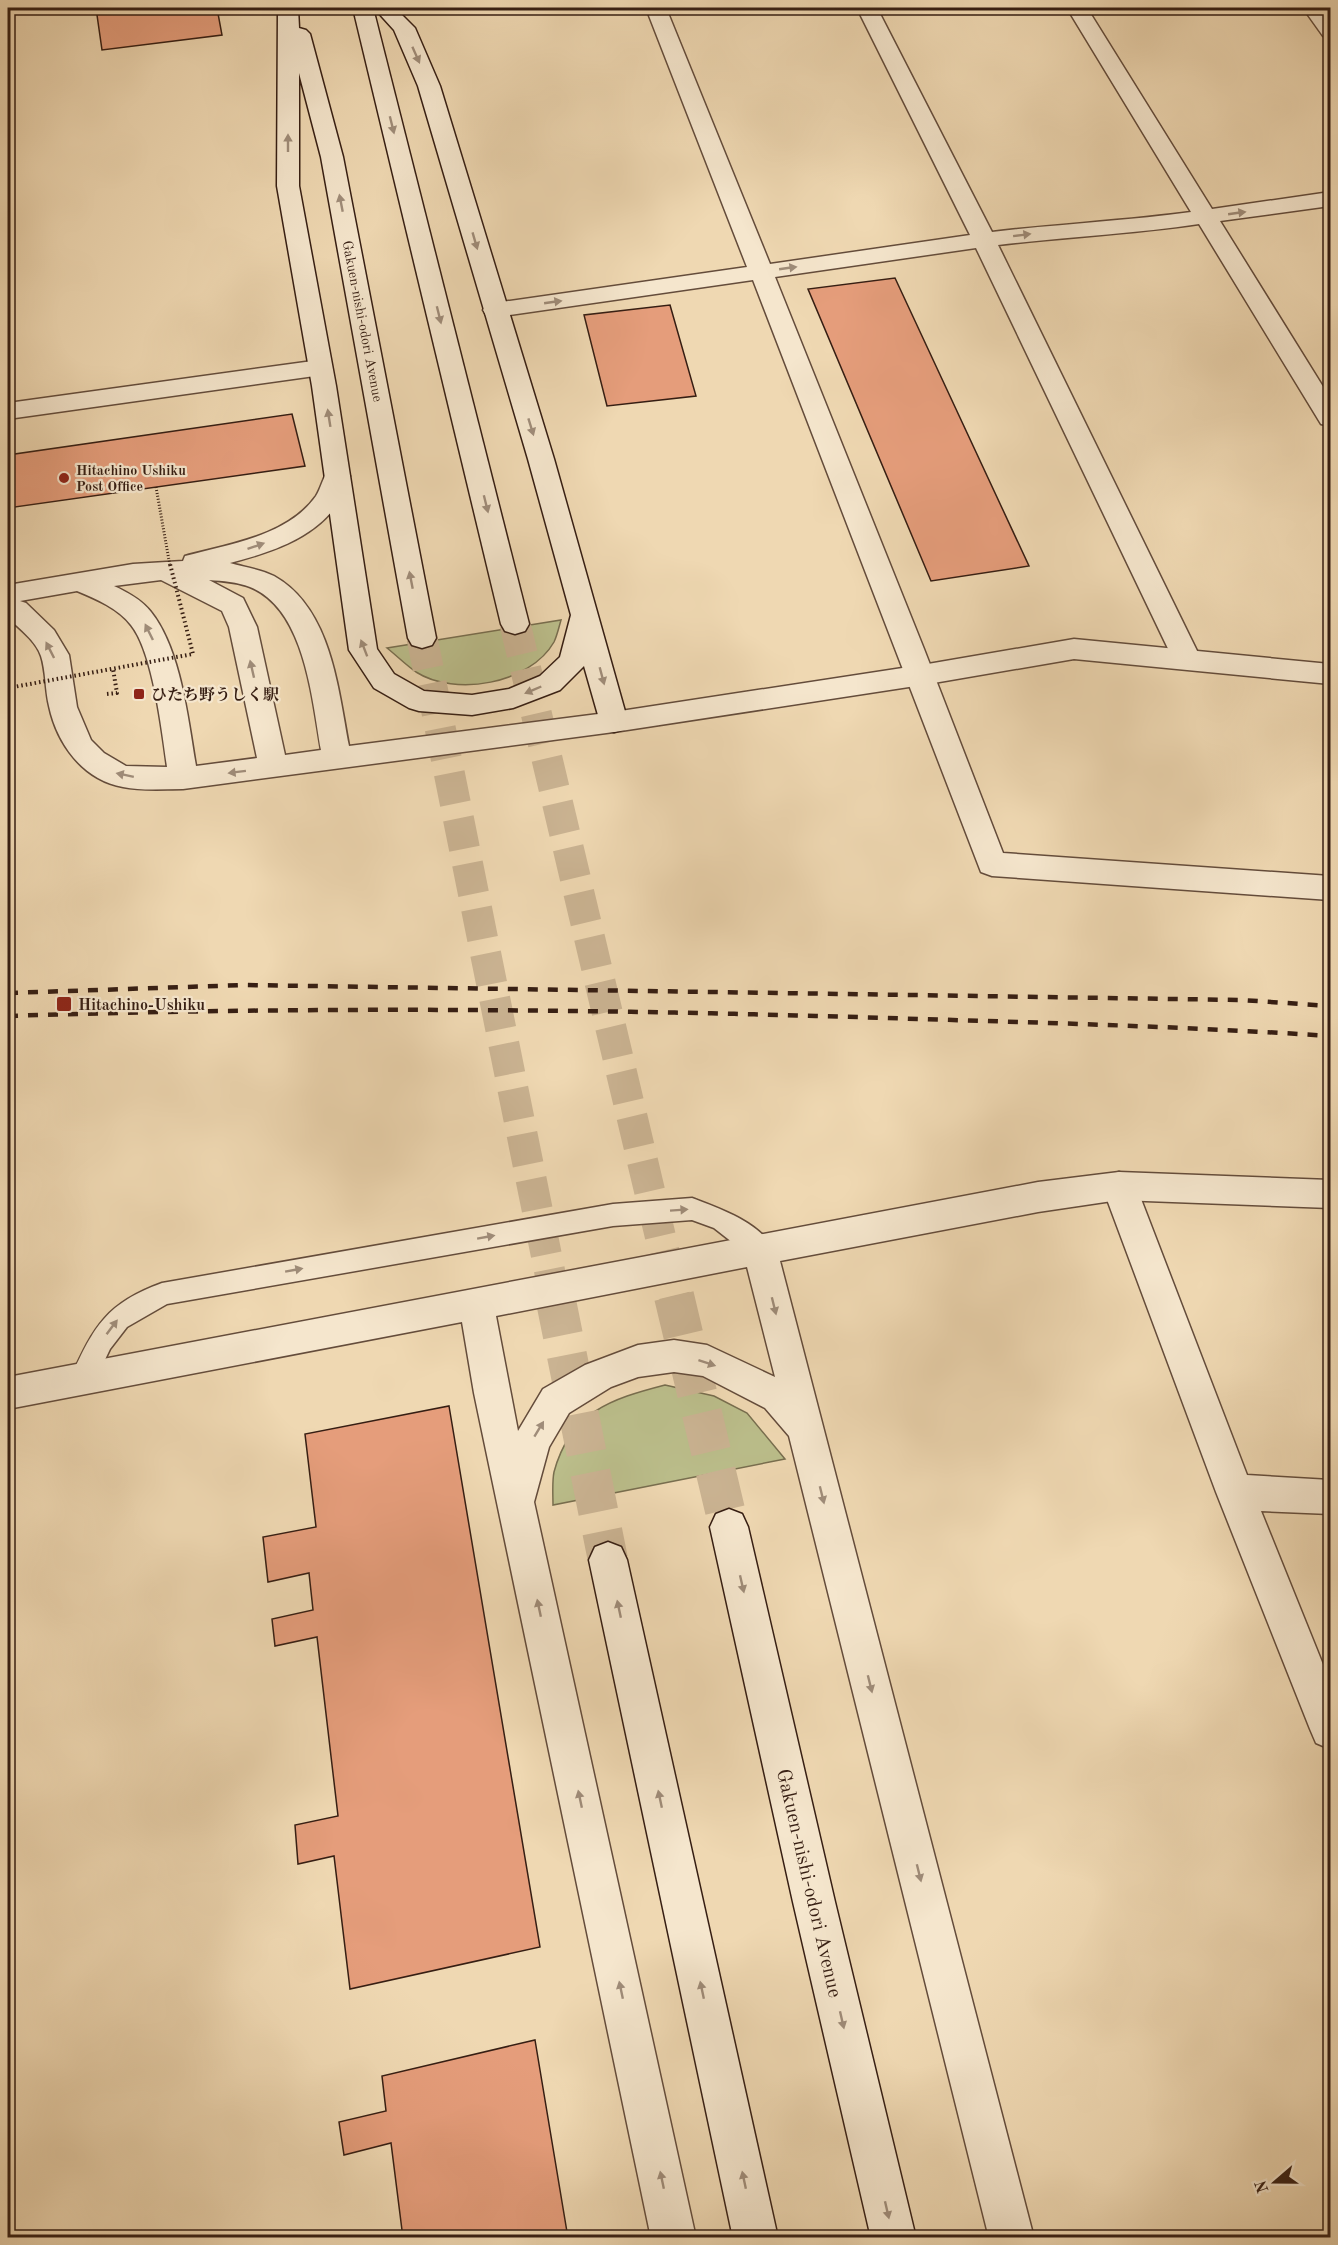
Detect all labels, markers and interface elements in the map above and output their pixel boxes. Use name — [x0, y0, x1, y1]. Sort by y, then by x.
one-way arrow — [411, 47, 420, 64]
one-way arrow — [387, 116, 397, 135]
one-way arrow — [283, 133, 293, 152]
one-way arrow — [336, 193, 345, 212]
one-way arrow — [1228, 208, 1247, 217]
one-way arrow — [1013, 230, 1032, 240]
one-way arrow — [471, 232, 480, 250]
street label: Gakuen-nishi-odori Avenue — [339, 239, 385, 403]
one-way arrow — [778, 264, 797, 273]
one-way arrow — [544, 297, 563, 306]
one-way arrow — [434, 306, 444, 324]
one-way arrow — [324, 409, 333, 428]
one-way arrow — [527, 418, 537, 436]
place label: Hitachino Ushiku Post Office — [76, 464, 186, 494]
marker: Hitachino Ushiku Post Office — [57, 471, 71, 485]
one-way arrow — [481, 495, 491, 513]
one-way arrow — [247, 540, 265, 550]
one-way arrow — [406, 571, 415, 590]
one-way arrow — [144, 623, 154, 640]
one-way arrow — [359, 638, 369, 656]
one-way arrow — [46, 641, 56, 659]
one-way arrow — [247, 659, 256, 678]
one-way arrow — [598, 667, 607, 685]
one-way arrow — [523, 685, 541, 695]
place label: ひたち野うしく駅 — [151, 686, 279, 704]
marker: ひたち野うしく駅 — [132, 687, 146, 701]
one-way arrow — [227, 767, 246, 776]
one-way arrow — [115, 770, 134, 779]
marker: Hitachino-Ushiku — [55, 995, 73, 1013]
place label: Hitachino-Ushiku — [78, 998, 205, 1014]
one-way arrow — [670, 1205, 689, 1215]
one-way arrow — [477, 1232, 496, 1241]
one-way arrow — [285, 1266, 304, 1275]
one-way arrow — [770, 1296, 780, 1315]
one-way arrow — [106, 1319, 118, 1335]
one-way arrow — [699, 1359, 717, 1368]
one-way arrow — [534, 1421, 545, 1437]
one-way arrow — [818, 1486, 827, 1504]
one-way arrow — [738, 1575, 747, 1594]
one-way arrow — [534, 1599, 543, 1618]
one-way arrow — [614, 1599, 623, 1618]
one-way arrow — [866, 1674, 876, 1693]
street label: Gakuen-nishi-odori Avenue — [772, 1767, 844, 2000]
one-way arrow — [575, 1789, 584, 1808]
one-way arrow — [655, 1790, 665, 1809]
one-way arrow — [914, 1863, 924, 1882]
one-way arrow — [616, 1980, 625, 1999]
one-way arrow — [697, 1980, 706, 1999]
one-way arrow — [837, 2011, 847, 2029]
north arrow — [1245, 2152, 1305, 2212]
one-way arrow — [657, 2171, 666, 2190]
one-way arrow — [738, 2171, 748, 2190]
text: N — [1253, 2177, 1272, 2195]
one-way arrow — [883, 2200, 892, 2219]

